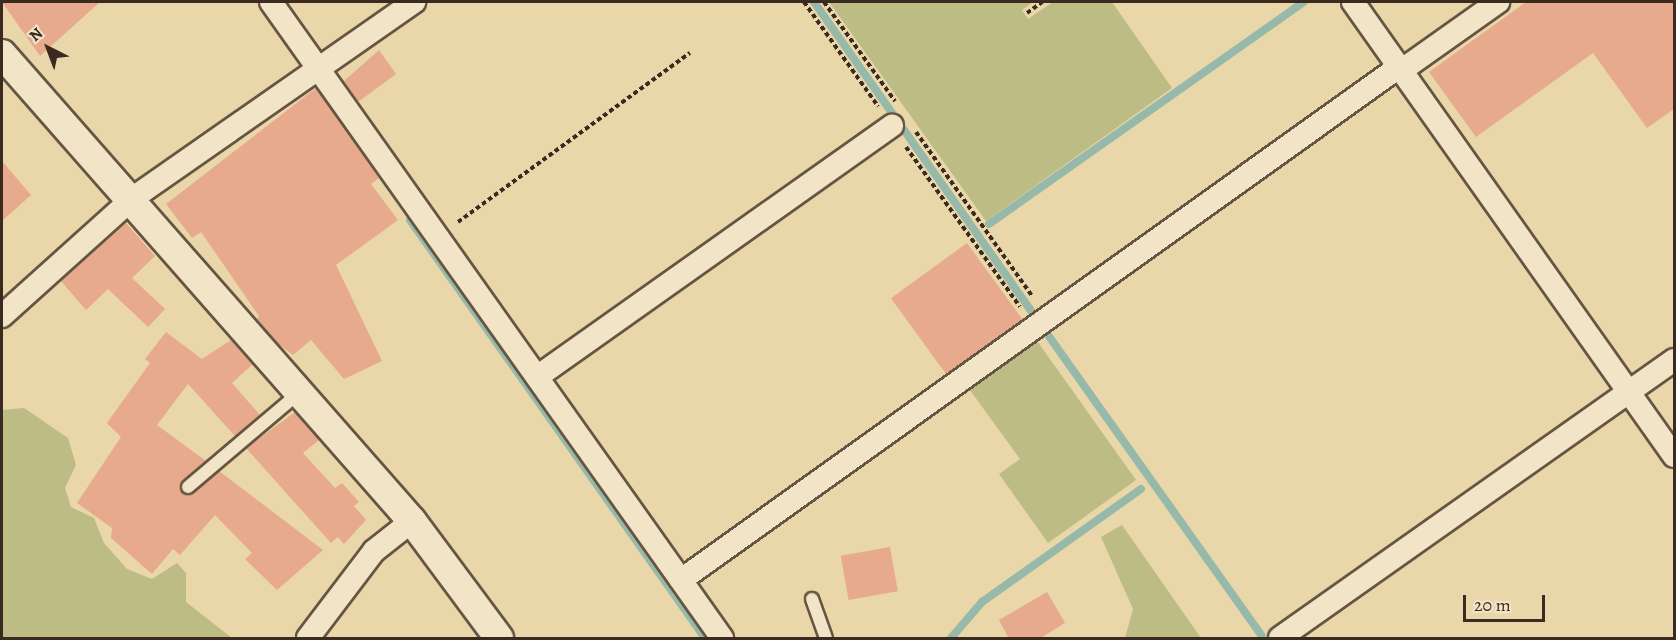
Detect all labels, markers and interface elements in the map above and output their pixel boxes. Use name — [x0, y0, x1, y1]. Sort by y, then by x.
north arrow — [18, 18, 78, 78]
text: N — [24, 23, 48, 47]
scale bar — [1466, 583, 1548, 621]
text: 20 m — [1474, 593, 1511, 617]

